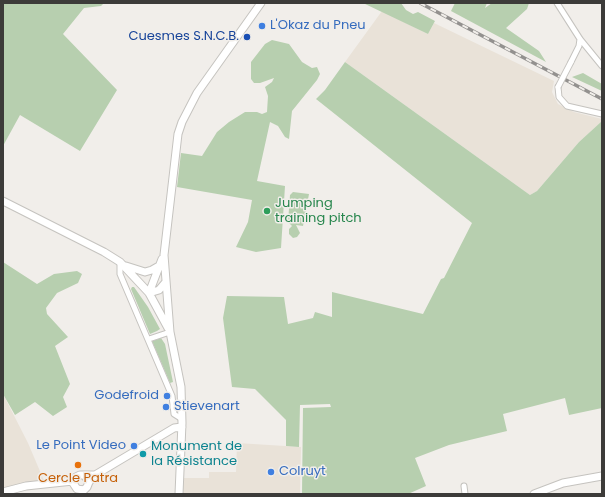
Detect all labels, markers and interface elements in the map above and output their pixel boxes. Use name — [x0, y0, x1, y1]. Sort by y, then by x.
place label: L'Okaz du Pneu — [270, 18, 366, 34]
marker: L'Okaz du Pneu — [257, 21, 267, 31]
place label: Cuesmes S.N.C.B. — [128, 29, 239, 45]
marker: Cuesmes S.N.C.B. — [242, 32, 252, 42]
place label: Jumping training pitch — [275, 196, 362, 227]
marker: Jumping training pitch — [262, 206, 272, 216]
place label: Godefroid — [94, 388, 159, 404]
marker: Godefroid — [162, 391, 172, 401]
place label: Stievenart — [174, 399, 240, 415]
marker: Stievenart — [161, 402, 171, 412]
place label: Le Point Video — [36, 438, 126, 454]
place label: Monument de la Résistance — [151, 439, 242, 470]
marker: Le Point Video — [129, 441, 139, 451]
marker: Monument de la Résistance — [138, 449, 148, 459]
marker: Cercle Patra — [73, 460, 83, 470]
place label: Colruyt — [279, 464, 326, 480]
marker: Colruyt — [266, 467, 276, 477]
place label: Cercle Patra — [38, 471, 118, 487]

